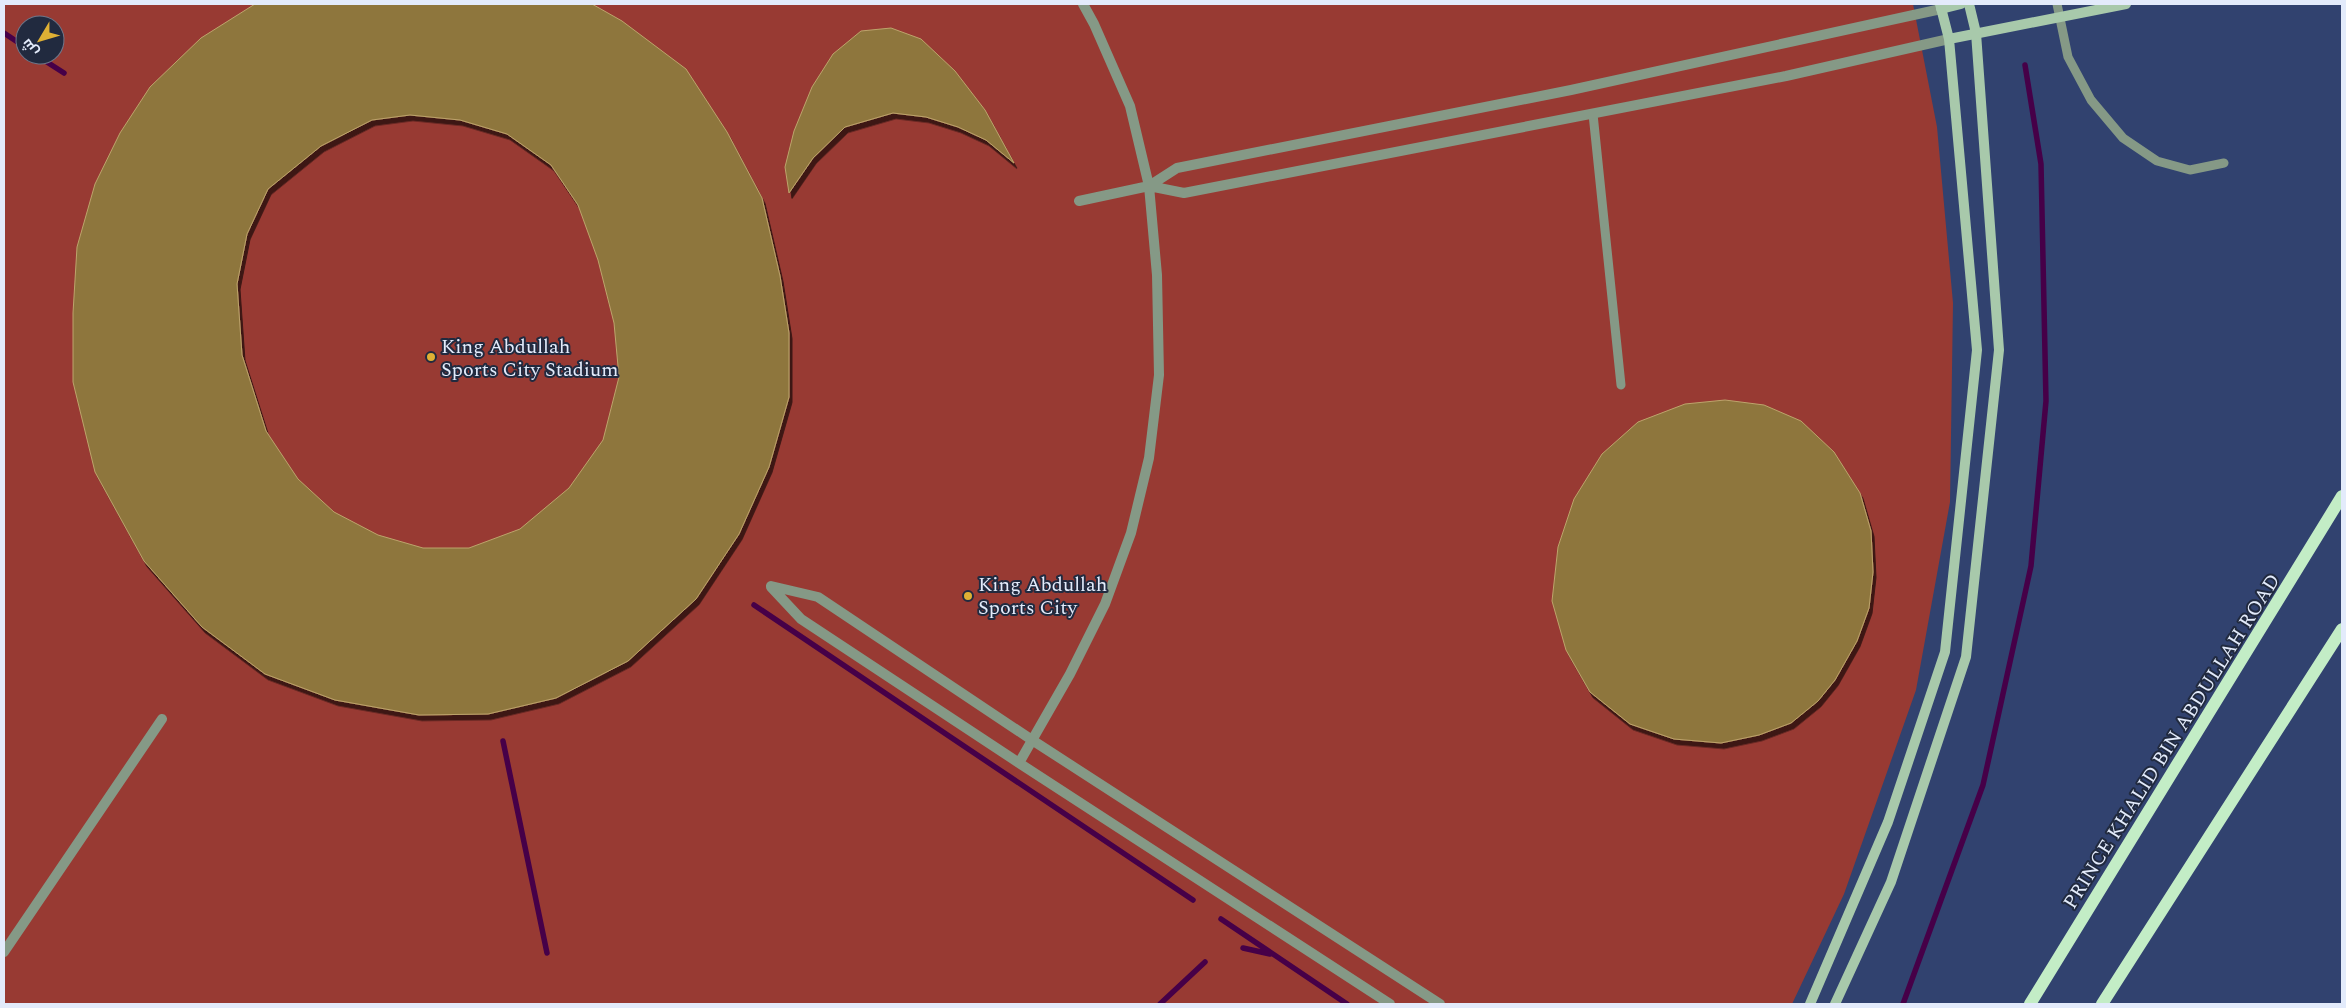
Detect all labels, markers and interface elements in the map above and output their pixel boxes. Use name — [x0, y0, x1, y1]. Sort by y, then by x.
north arrow — [15, 15, 65, 65]
text: ش — [16, 34, 44, 61]
place label: King Abdullah Sports City Stadium — [441, 332, 619, 385]
marker: King Abdullah Sports City Stadium — [425, 351, 437, 363]
street label: PRINCE KHALID BIN ABDULLAH ROAD — [2056, 568, 2288, 915]
place label: King Abdullah Sports City — [978, 570, 1107, 623]
marker: King Abdullah Sports City — [962, 590, 974, 602]

